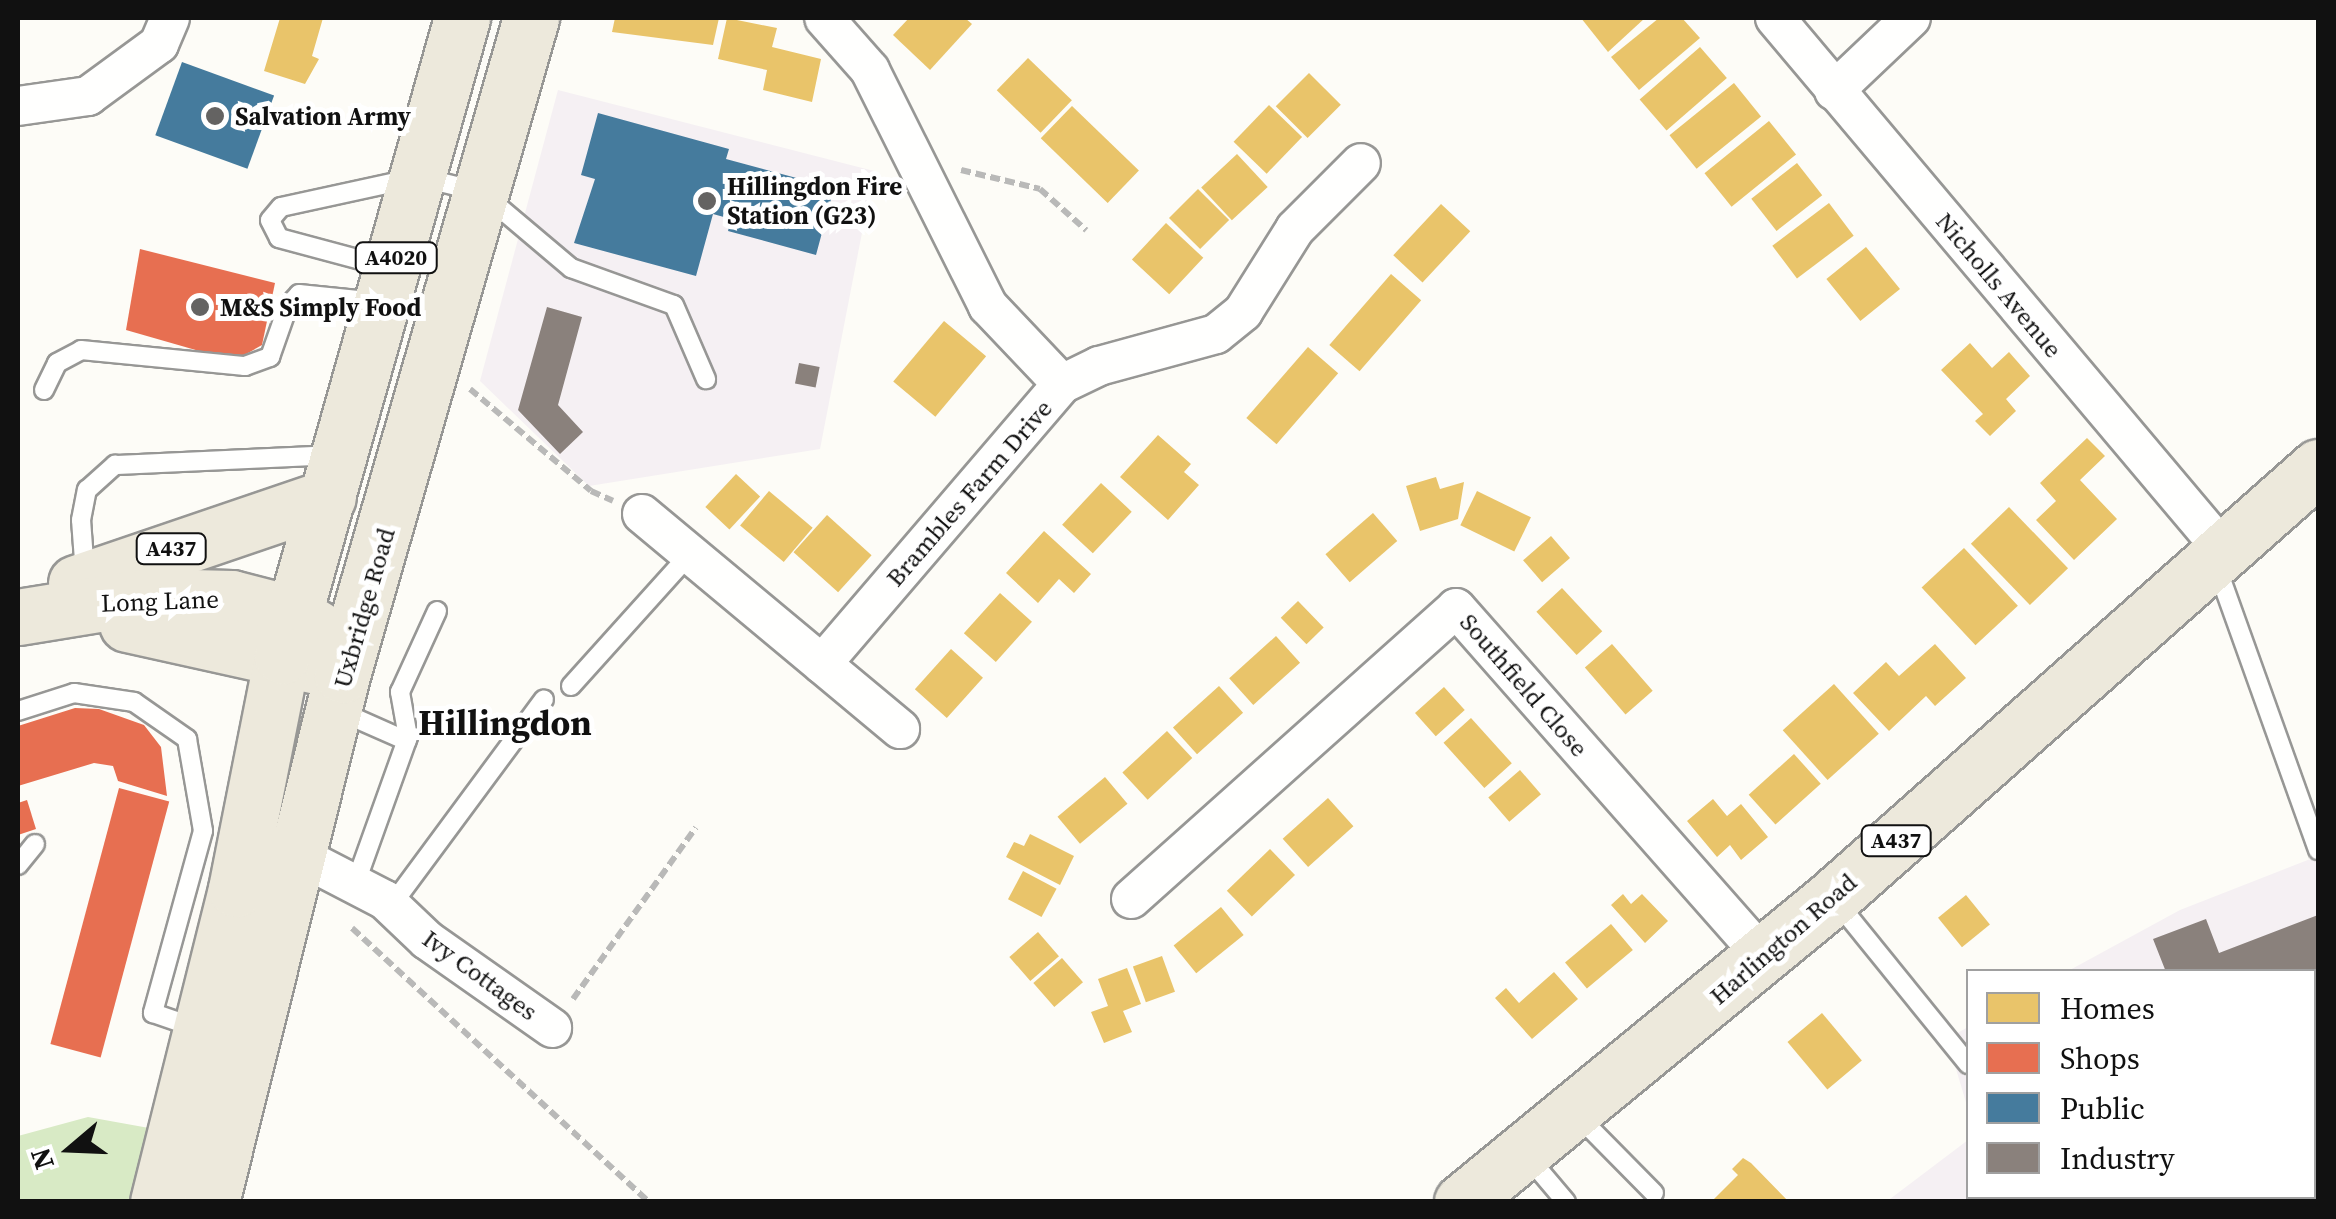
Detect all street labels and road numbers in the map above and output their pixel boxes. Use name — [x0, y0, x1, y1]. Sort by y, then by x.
street label: Nicholls Avenue — [1930, 206, 2068, 364]
road number: A4020 — [354, 241, 438, 275]
street label: Brambles Farm Drive — [880, 394, 1058, 592]
street label: Uxbridge Road — [327, 525, 401, 691]
road number: A437 — [134, 532, 208, 566]
street label: Long Lane — [101, 584, 219, 618]
street label: Southfield Close — [1454, 607, 1594, 763]
road number: A437 — [1858, 824, 1934, 858]
street label: Harlington Road — [1704, 867, 1862, 1011]
street label: Ivy Cottages — [417, 923, 543, 1027]

